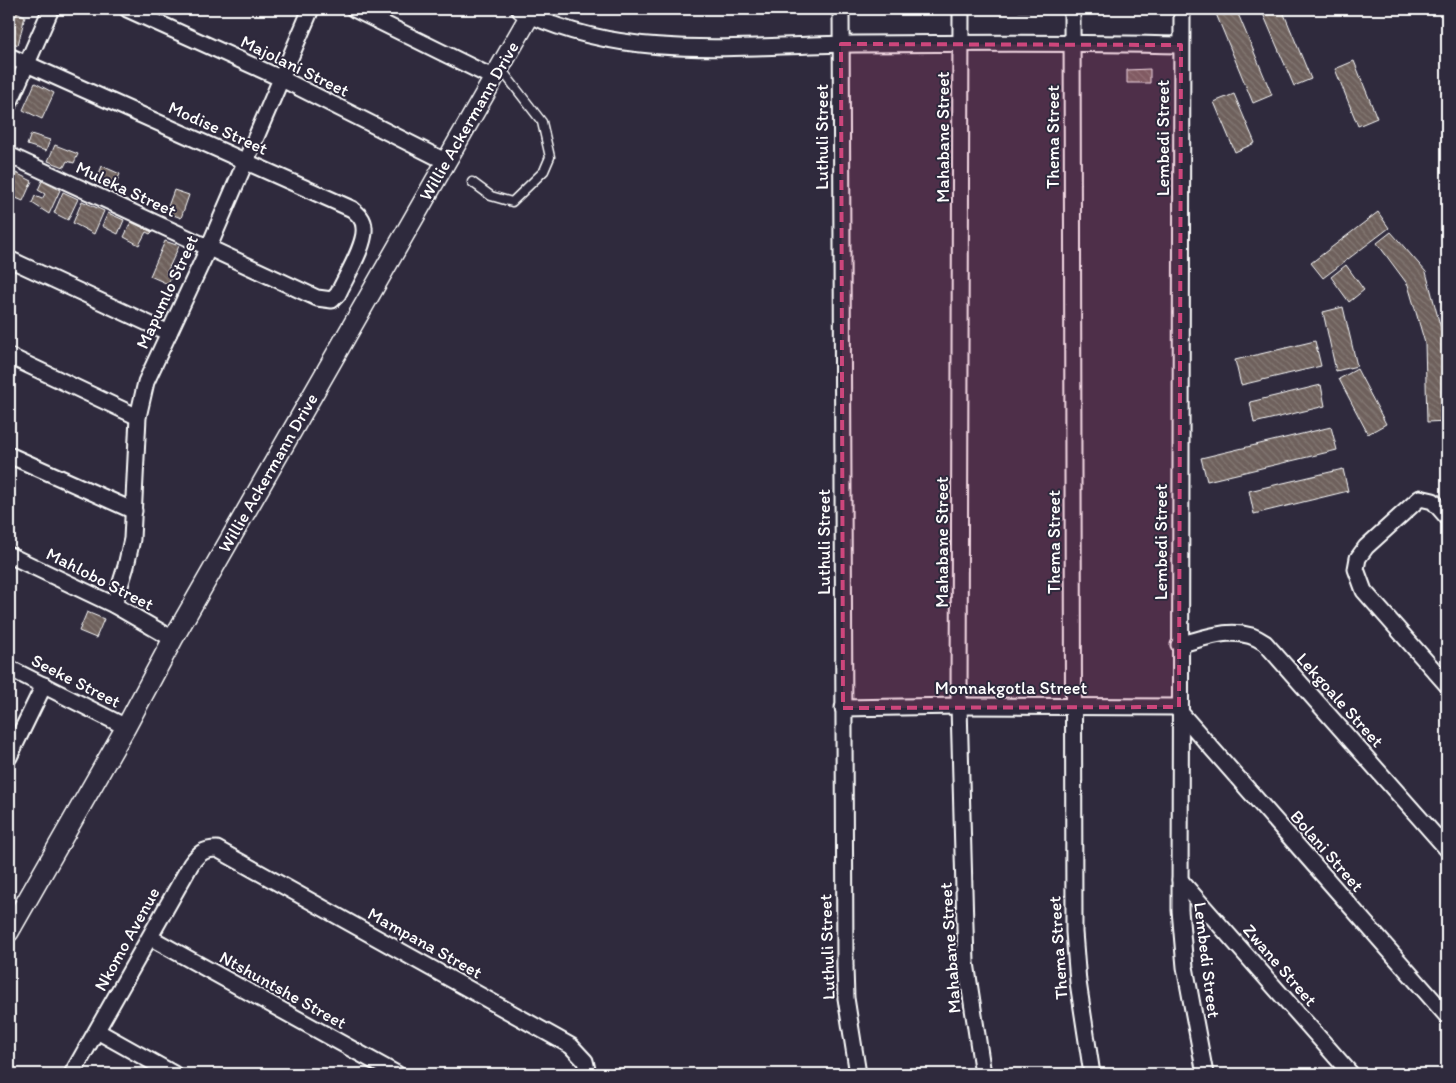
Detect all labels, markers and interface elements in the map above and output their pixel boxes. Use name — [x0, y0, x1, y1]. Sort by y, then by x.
street label: Majolani Street — [237, 30, 353, 102]
street label: Willie Ackermann Drive — [414, 37, 524, 205]
street label: Mahabane Street — [932, 71, 954, 203]
street label: Lembedi Street — [1152, 79, 1174, 196]
street label: Luthuli Street — [811, 84, 833, 190]
street label: Thema Street — [1042, 85, 1064, 189]
street label: Modise Street — [165, 96, 271, 160]
street label: Muleka Street — [72, 156, 180, 222]
street label: Mapumlo Street — [131, 231, 203, 352]
street label: Willie Ackermann Drive — [213, 389, 323, 557]
street label: Mahabane Street — [931, 476, 953, 608]
street label: Lembedi Street — [1150, 483, 1172, 600]
street label: Luthuli Street — [813, 489, 835, 595]
street label: Thema Street — [1043, 490, 1065, 594]
street label: Mahlobo Street — [43, 542, 158, 616]
street label: Lekgoale Street — [1292, 648, 1388, 752]
street label: Seeke Street — [28, 649, 124, 713]
street label: Monnakgotla Street — [935, 677, 1088, 699]
street label: Bolani Street — [1286, 806, 1369, 896]
street label: Mahabane Street — [934, 882, 966, 1014]
street label: Nkomo Avenue — [89, 883, 165, 995]
street label: Luthuli Street — [814, 893, 840, 1000]
street label: Thema Street — [1043, 895, 1073, 1001]
street label: Lembedi Street — [1189, 901, 1225, 1019]
street label: Mampana Street — [364, 902, 486, 984]
street label: Zwane Street — [1238, 919, 1322, 1011]
street label: Ntshuntshe Street — [216, 946, 351, 1034]

